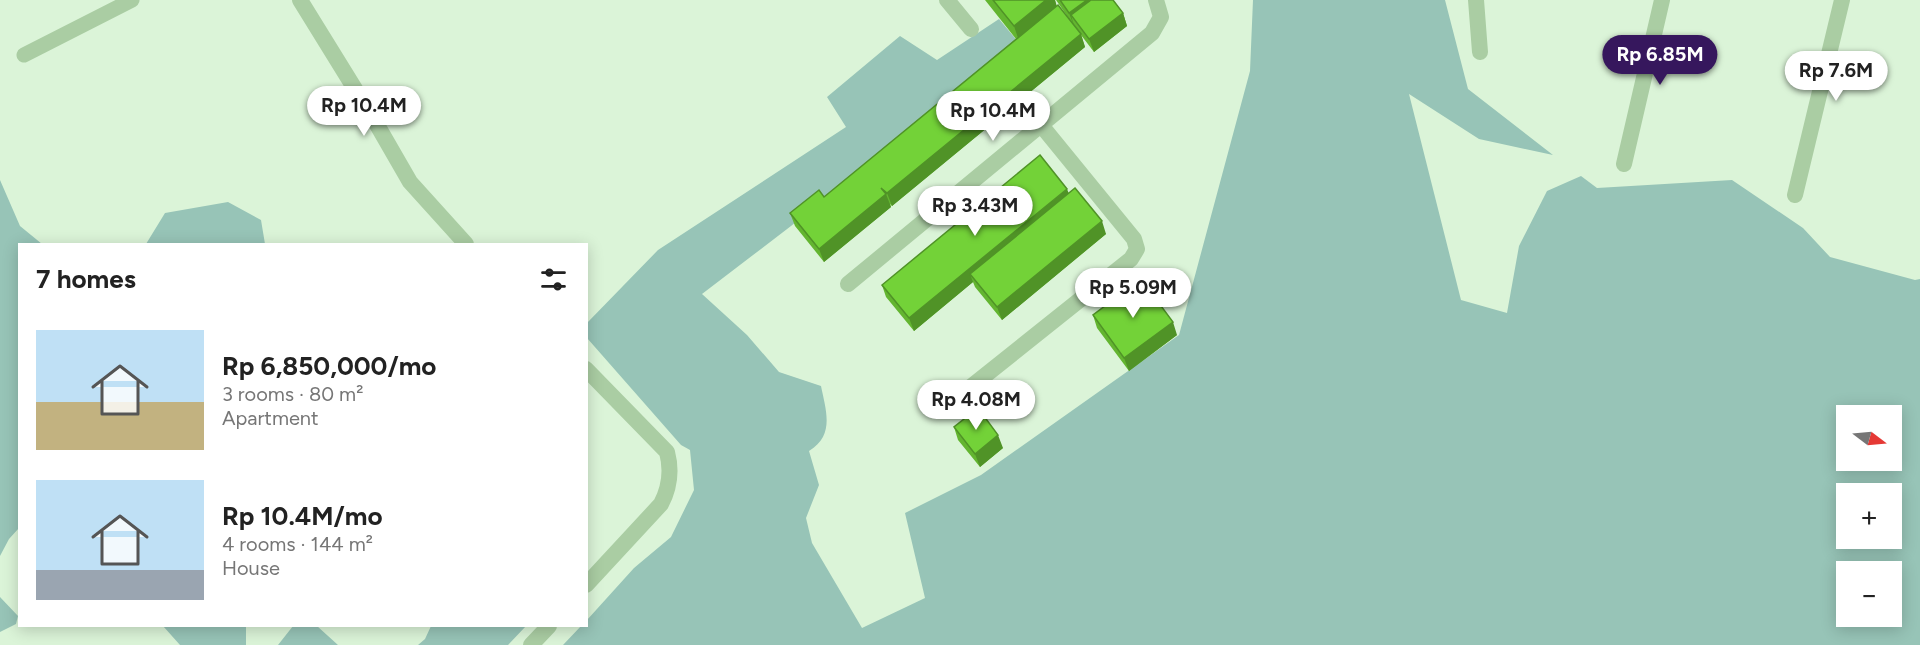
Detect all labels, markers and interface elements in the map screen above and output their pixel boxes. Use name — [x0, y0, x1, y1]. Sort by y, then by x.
pin: Rp 6.85M — [1598, 35, 1722, 86]
text: Rp 6.85M — [1616, 42, 1704, 66]
pin: Rp 7.6M — [1781, 51, 1891, 102]
text: Rp 7.6M — [1799, 58, 1873, 82]
pin: Rp 10.4M — [302, 86, 426, 137]
pin: Rp 10.4M — [931, 91, 1055, 142]
text: Rp 10.4M — [321, 93, 407, 117]
text: Rp 10.4M — [950, 98, 1036, 122]
pin: Rp 3.43M — [913, 186, 1037, 237]
text: Rp 3.43M — [932, 193, 1018, 217]
text: 7 homes — [36, 263, 136, 295]
icon: filters — [537, 263, 570, 296]
pin: Rp 5.09M — [1071, 268, 1195, 319]
text: Rp 5.09M — [1089, 275, 1177, 299]
text: Rp 6,850,000/mo — [222, 350, 436, 382]
icon: home — [84, 354, 156, 426]
pin: Rp 4.08M — [914, 380, 1038, 431]
text: 3 rooms · 80 m² — [222, 382, 363, 406]
text: Rp 4.08M — [931, 387, 1021, 411]
north arrow — [1836, 405, 1902, 471]
map controls — [1836, 405, 1902, 627]
text: Apartment — [222, 406, 319, 430]
button: + — [1836, 483, 1902, 549]
text: Rp 10.4M/mo — [222, 500, 383, 532]
icon: home — [84, 504, 156, 576]
text: 4 rooms · 144 m² — [222, 532, 373, 556]
text: House — [222, 556, 280, 580]
button: − — [1836, 561, 1902, 627]

